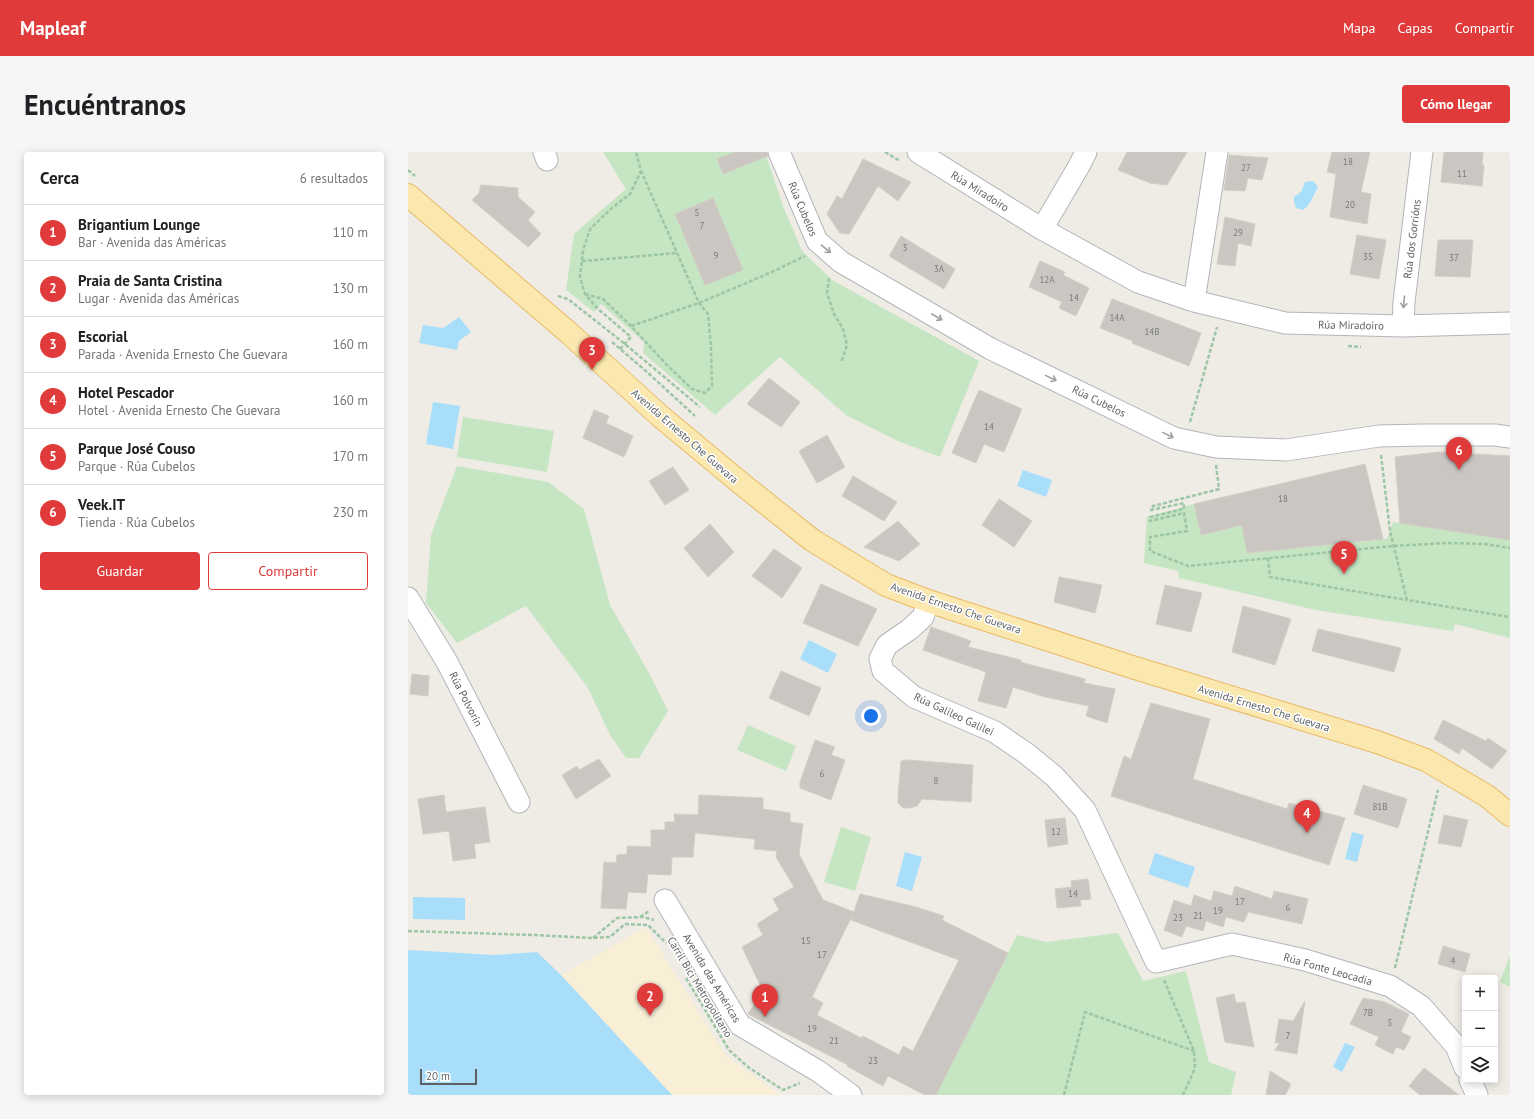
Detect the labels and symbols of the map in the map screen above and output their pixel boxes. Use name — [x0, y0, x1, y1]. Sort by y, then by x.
house number: 18 — [1343, 156, 1353, 167]
house number: 27 — [1241, 162, 1251, 173]
street label: Rúa Miradoiro — [948, 168, 1012, 214]
house number: 11 — [1457, 168, 1467, 179]
street label: Rúa Cubelos — [785, 180, 821, 239]
street label: Rúa dos Gorrións — [1400, 198, 1424, 279]
house number: 20 — [1345, 199, 1355, 210]
house number: 5 — [695, 207, 700, 218]
house number: 7 — [700, 220, 705, 231]
house number: 29 — [1233, 227, 1243, 238]
house number: 3 — [903, 242, 908, 253]
one-way arrow — [821, 245, 831, 254]
house number: 9 — [714, 250, 719, 261]
house number: 35 — [1363, 251, 1373, 262]
house number: 37 — [1449, 252, 1459, 263]
house number: 3A — [934, 263, 945, 274]
house number: 12A — [1039, 274, 1055, 285]
house number: 14 — [1069, 292, 1079, 303]
one-way arrow — [1401, 295, 1408, 308]
house number: 14A — [1109, 312, 1125, 323]
one-way arrow — [930, 313, 942, 321]
street label: Rúa Miradoiro — [1318, 317, 1384, 333]
house number: 14B — [1144, 326, 1160, 337]
pin: 3 — [579, 337, 605, 370]
one-way arrow — [1045, 375, 1057, 382]
street label: Rúa Cubelos — [1070, 382, 1128, 420]
street label: Avenida Ernesto Che Guevara — [629, 386, 741, 486]
house number: 14 — [984, 421, 994, 432]
one-way arrow — [1162, 432, 1174, 439]
pin: 6 — [1446, 437, 1472, 470]
house number: 18 — [1278, 493, 1288, 504]
pin: 5 — [1331, 541, 1357, 574]
street label: Avenida Ernesto Che Guevara — [889, 579, 1023, 637]
street label: Rúa Polvorín — [446, 669, 486, 729]
street label: Avenida Ernesto Che Guevara — [1196, 681, 1332, 735]
street label: Rúa Galileo Galilei — [912, 689, 996, 739]
your location — [861, 706, 881, 726]
house number: 6 — [820, 768, 825, 779]
house number: 8 — [934, 775, 939, 786]
pin: 4 — [1294, 800, 1320, 833]
house number: 81B — [1372, 801, 1388, 812]
house number: 12 — [1051, 826, 1061, 837]
house number: 14 — [1068, 888, 1078, 899]
house number: 17 — [1235, 896, 1245, 907]
house number: 6 — [1286, 902, 1291, 913]
house number: 19 — [1213, 905, 1223, 916]
house number: 21 — [1193, 910, 1203, 921]
house number: 23 — [1173, 912, 1183, 923]
street label: Avenida das Américas — [680, 931, 744, 1025]
street label: Carril Bici Metropolitano — [664, 934, 736, 1040]
house number: 15 — [801, 935, 811, 946]
house number: 17 — [817, 949, 827, 960]
street label: Rúa Fonte Leocadia — [1282, 950, 1374, 988]
house number: 4 — [1451, 955, 1456, 966]
pin: 2 — [637, 983, 663, 1016]
pin: 1 — [752, 984, 778, 1017]
house number: 7B — [1363, 1007, 1373, 1018]
house number: 5 — [1388, 1017, 1393, 1028]
house number: 19 — [807, 1023, 817, 1034]
house number: 7 — [1286, 1030, 1291, 1041]
house number: 21 — [829, 1035, 839, 1046]
house number: 23 — [868, 1055, 878, 1066]
scale bar — [420, 1067, 477, 1086]

